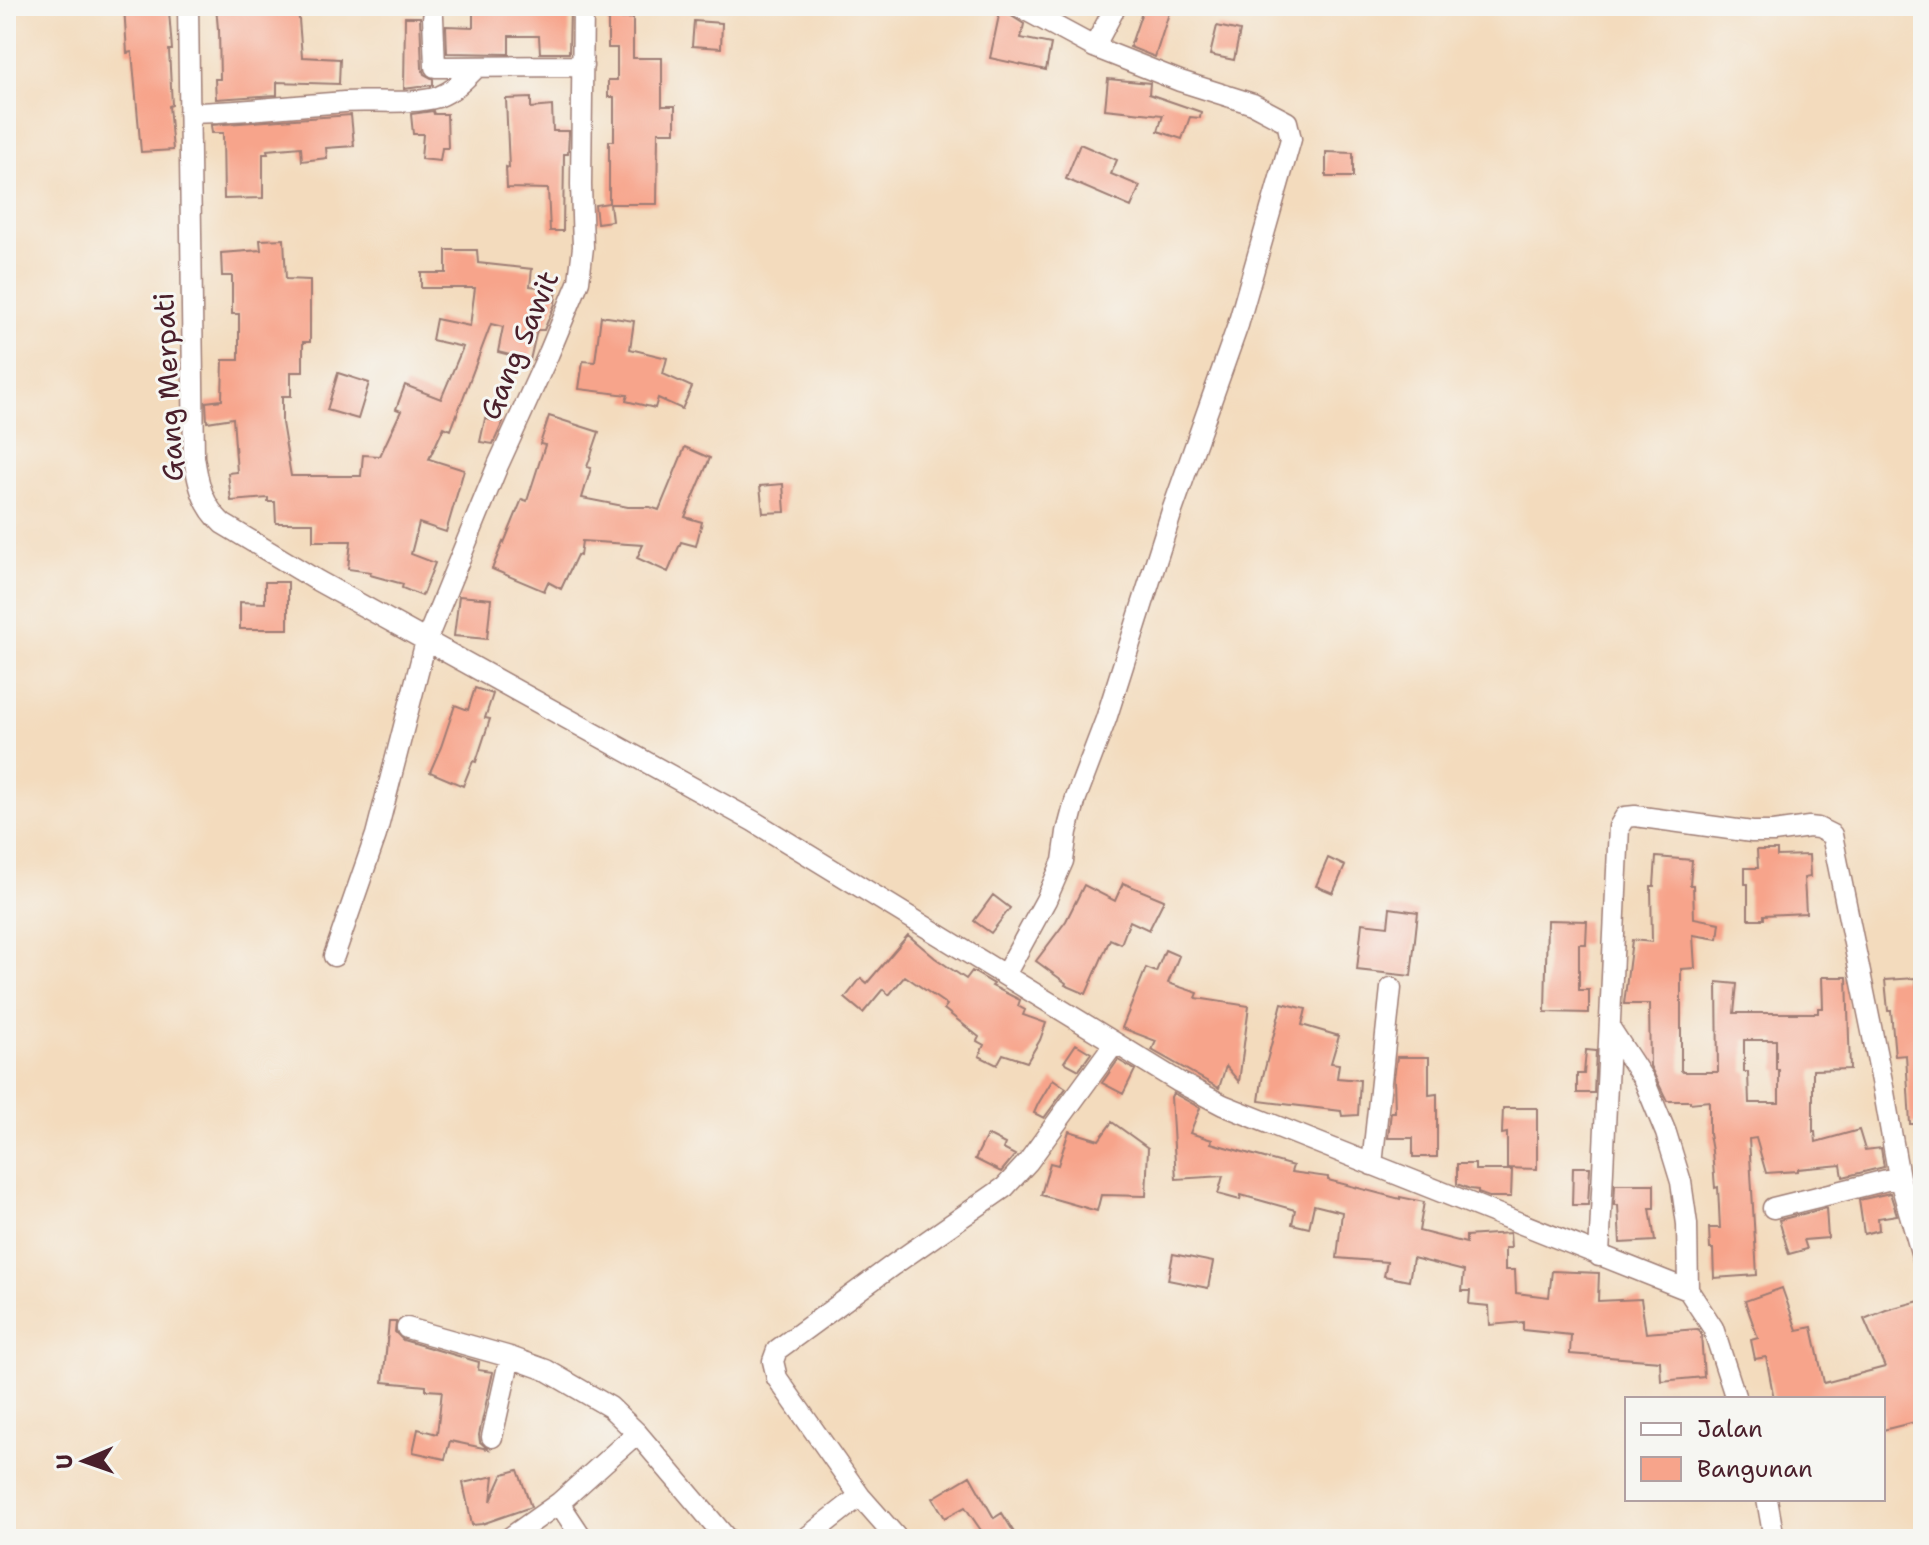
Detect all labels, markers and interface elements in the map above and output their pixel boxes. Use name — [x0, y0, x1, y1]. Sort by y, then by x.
street label: Gang Sawit — [471, 265, 567, 425]
street label: Gang Merpati — [144, 292, 192, 482]
legend — [1625, 1397, 1885, 1501]
text: Jalan — [1697, 1413, 1763, 1445]
north arrow — [44, 1421, 124, 1501]
text: Bangunan — [1697, 1453, 1813, 1485]
text: U — [50, 1454, 79, 1470]

